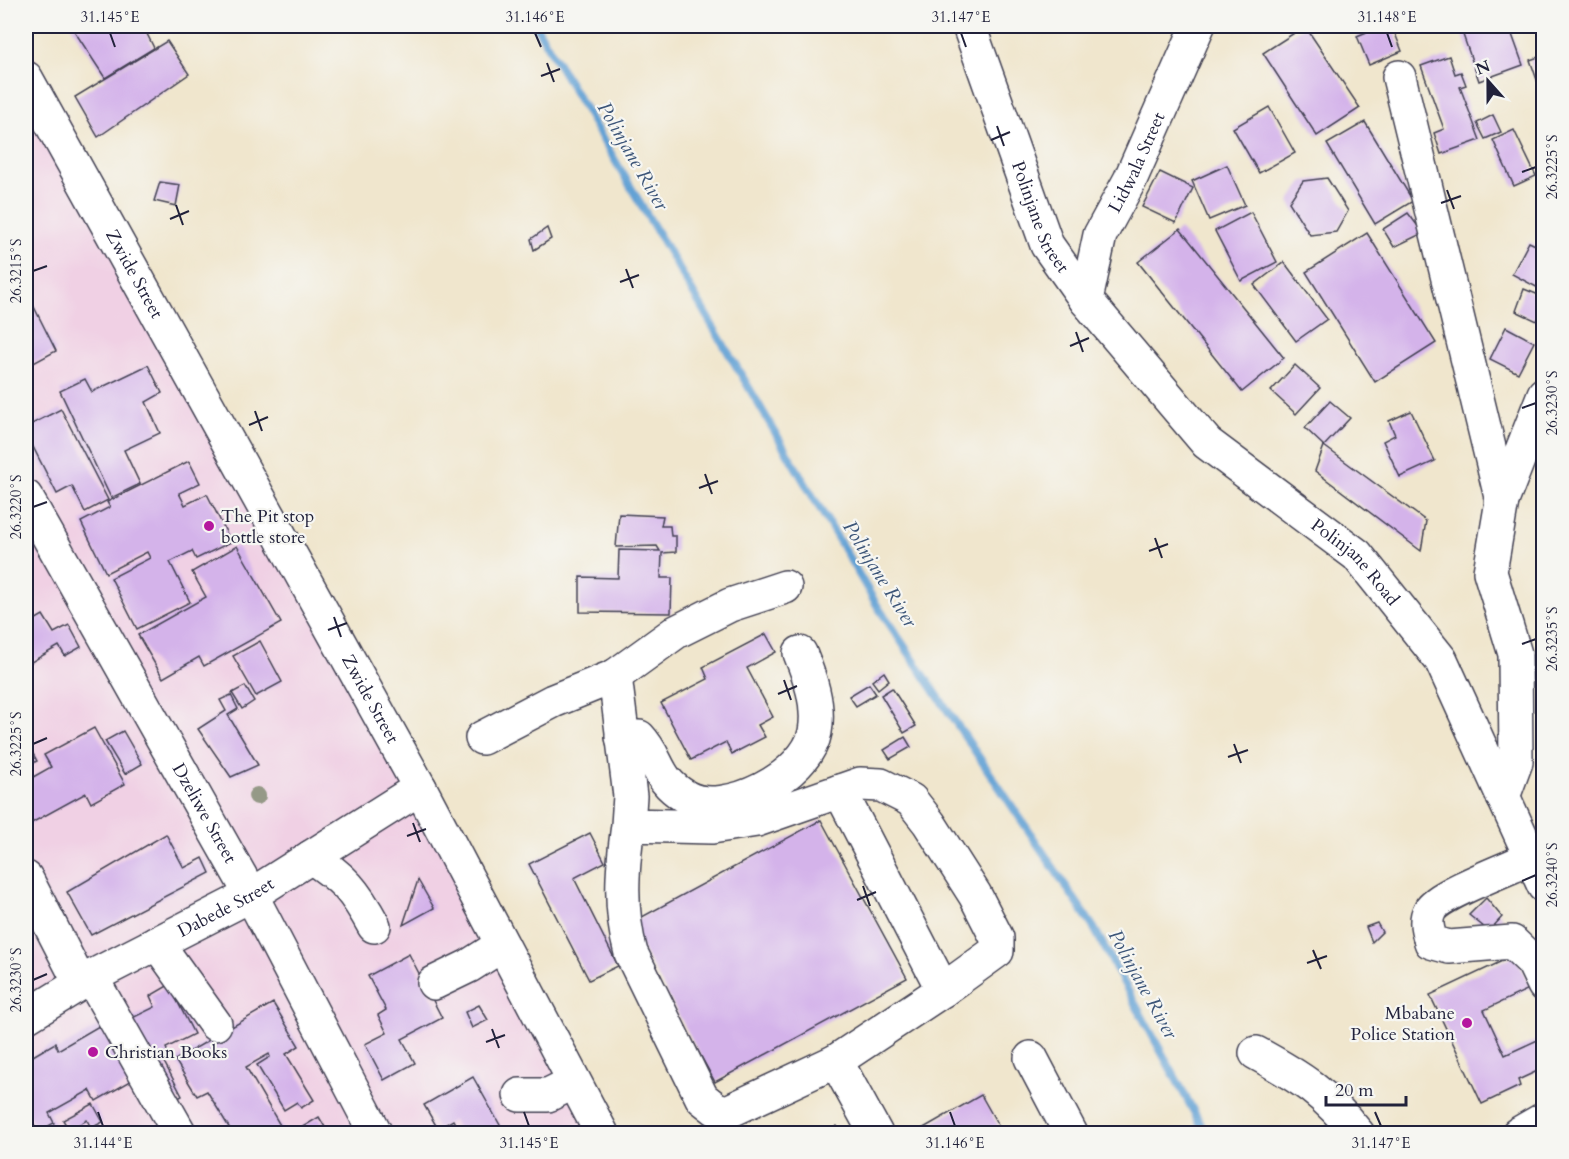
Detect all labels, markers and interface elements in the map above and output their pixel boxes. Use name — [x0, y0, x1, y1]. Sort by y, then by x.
text: 31.145°E — [80, 7, 140, 27]
text: 31.146°E — [505, 7, 565, 27]
text: 31.147°E — [931, 7, 991, 27]
text: 31.148°E — [1357, 7, 1417, 27]
north arrow — [1458, 51, 1518, 111]
text: N — [1473, 55, 1494, 81]
water label: Polinjane River — [591, 97, 676, 216]
street label: Lidwala Street — [1102, 108, 1171, 217]
text: 26.3225°S — [1542, 134, 1562, 200]
street label: Polinjane Street — [1006, 158, 1076, 278]
street label: Zwide Street — [100, 225, 170, 323]
text: 26.3215°S — [6, 238, 26, 304]
text: 26.3230°S — [1542, 370, 1562, 436]
text: 26.3220°S — [6, 474, 26, 540]
place label: The Pit stop bottle store — [221, 504, 314, 550]
street label: Polinjane Road — [1306, 512, 1405, 611]
water label: Polinjane River — [836, 515, 924, 634]
marker: The Pit stop bottle store — [202, 519, 216, 533]
text: 26.3235°S — [1542, 606, 1562, 672]
street label: Zwide Street — [336, 650, 405, 748]
text: 26.3225°S — [6, 711, 26, 777]
street label: Dzeliwe Street — [166, 758, 243, 868]
text: 26.3240°S — [1542, 842, 1562, 908]
street label: Dabede Street — [173, 871, 279, 943]
water label: Polinjane River — [1102, 924, 1185, 1045]
text: 26.3230°S — [6, 947, 26, 1013]
place label: Mbabane Police Station — [1351, 1001, 1456, 1047]
marker: Mbabane Police Station — [1460, 1016, 1474, 1030]
place label: Christian Books — [105, 1040, 227, 1065]
marker: Christian Books — [86, 1045, 100, 1059]
scale bar — [1326, 1069, 1406, 1107]
text: 20 m — [1335, 1078, 1374, 1103]
text: 31.144°E — [73, 1133, 133, 1153]
text: 31.145°E — [499, 1133, 559, 1153]
text: 31.146°E — [925, 1133, 985, 1153]
text: 31.147°E — [1351, 1133, 1411, 1153]

